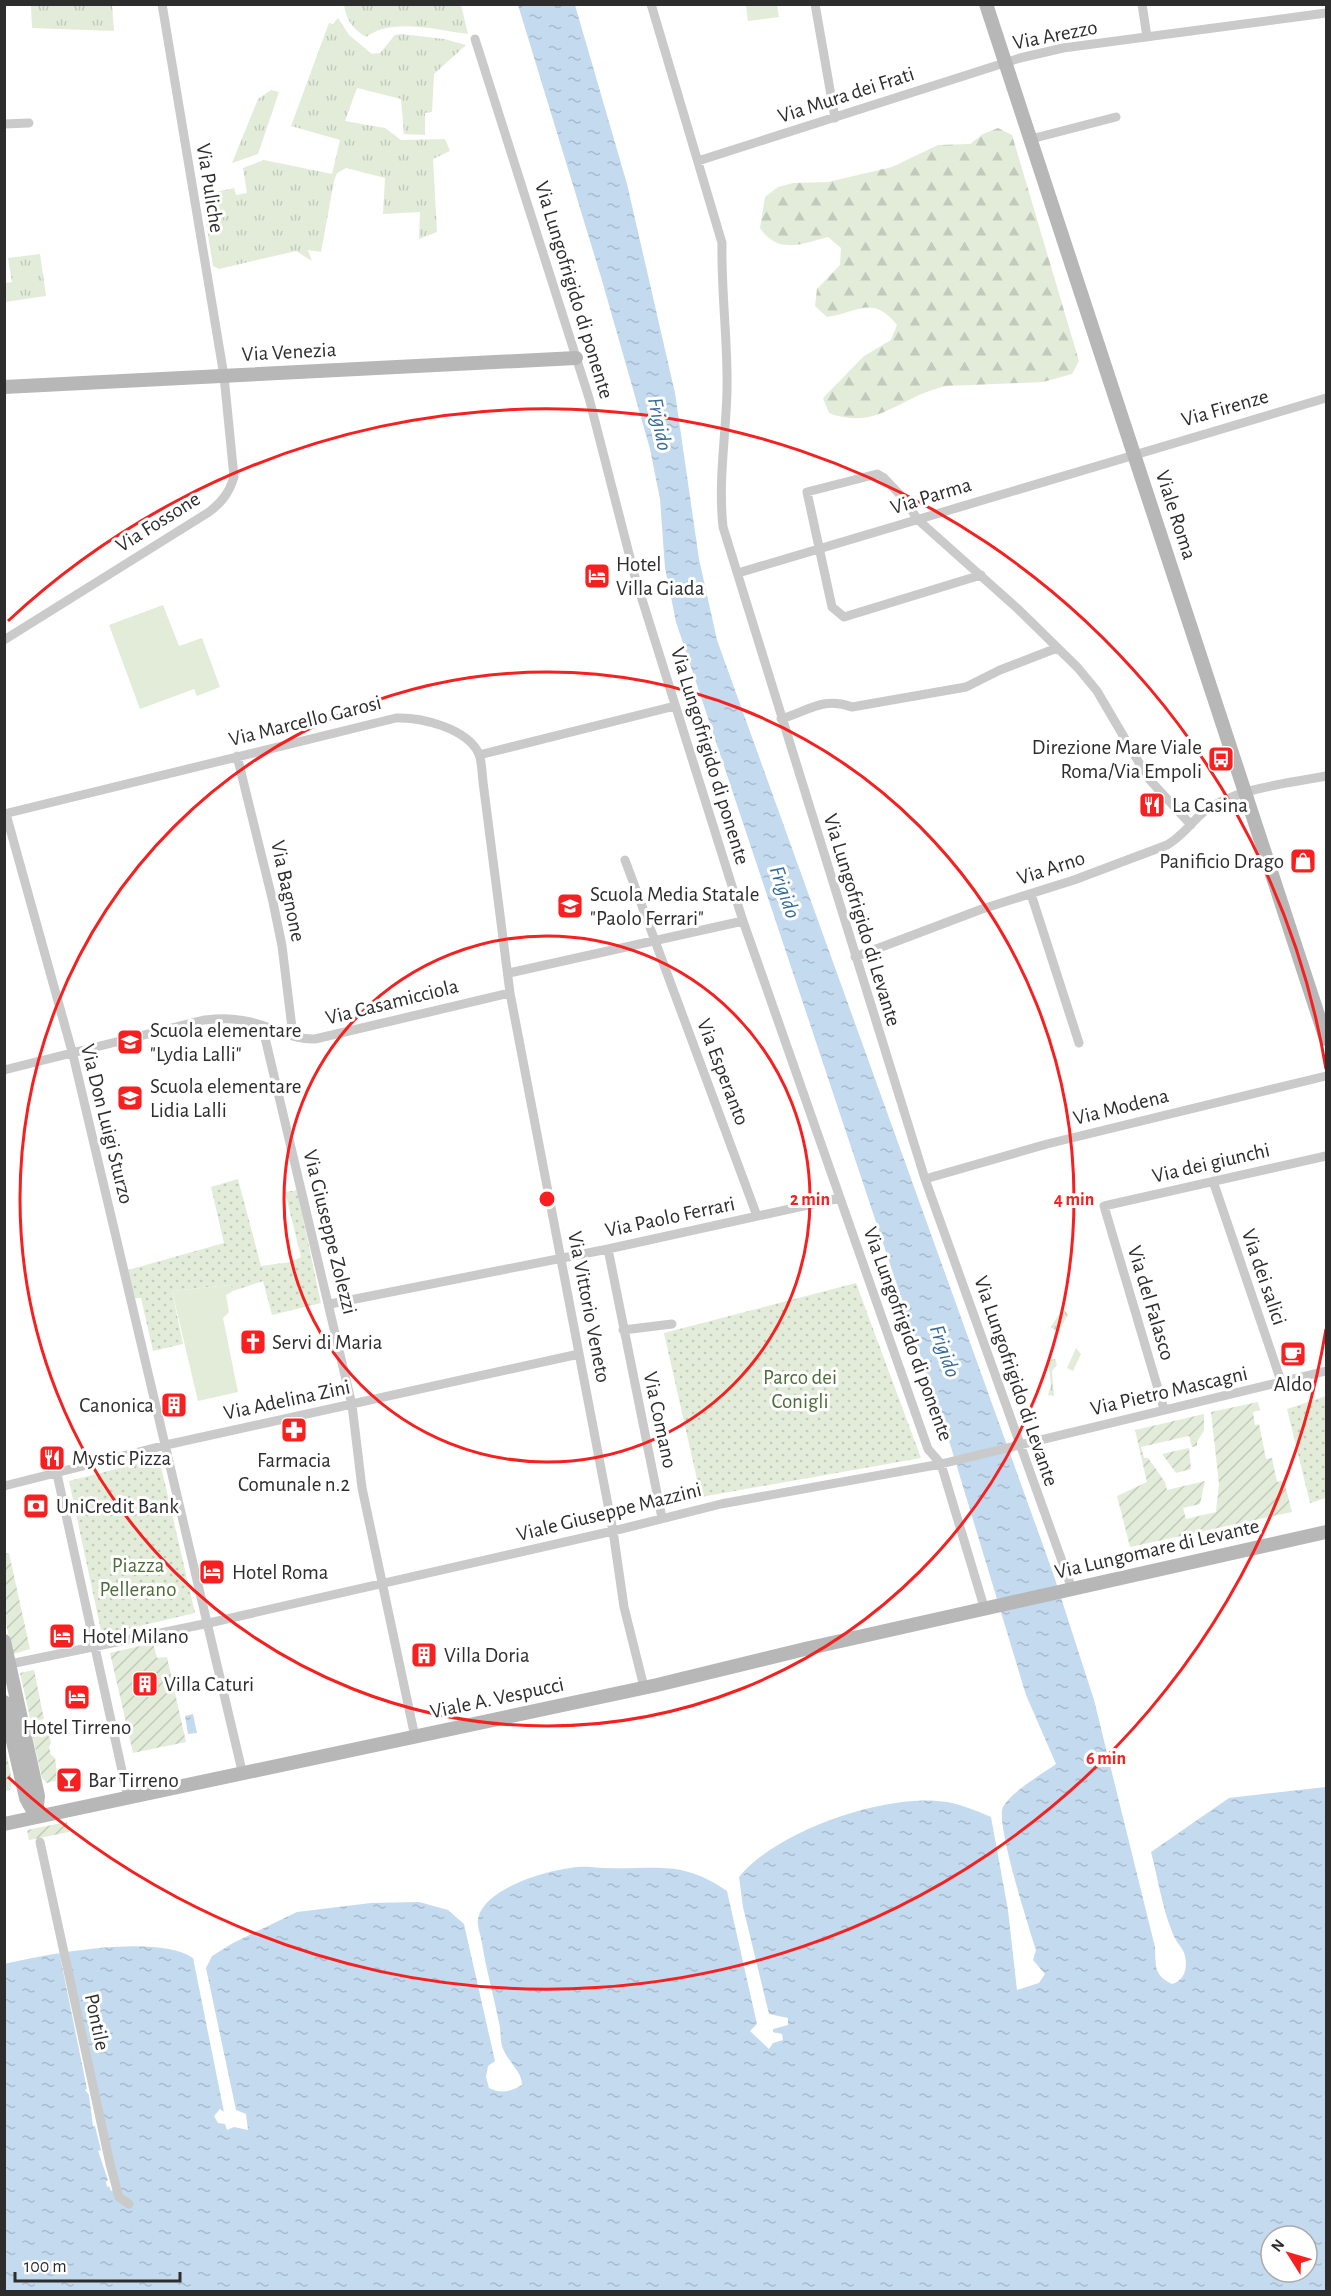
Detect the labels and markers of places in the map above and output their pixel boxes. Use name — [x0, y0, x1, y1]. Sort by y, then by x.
place label: Hotel Villa Giada — [616, 554, 705, 599]
hotel icon: Hotel Villa Giada — [582, 561, 612, 591]
place label: Direzione Mare Viale Roma/Via Empoli — [1032, 737, 1202, 782]
bus stop icon: Direzione Mare Viale Roma/Via Empoli — [1206, 744, 1236, 774]
restaurant icon: La Casina — [1137, 790, 1167, 820]
place label: La Casina — [1172, 795, 1248, 816]
shop icon: Panificio Drago — [1288, 846, 1318, 876]
place label: Panificio Drago — [1159, 851, 1284, 872]
place label: Scuola Media Statale "Paolo Ferrari" — [590, 884, 759, 929]
school or university icon: Scuola Media Statale "Paolo Ferrari" — [555, 891, 585, 921]
place label: Scuola elementare "Lydia Lalli" — [150, 1020, 301, 1065]
school or university icon: Scuola elementare "Lydia Lalli" — [115, 1027, 145, 1057]
place label: Scuola elementare Lidia Lalli — [150, 1076, 301, 1121]
school or university icon: Scuola elementare Lidia Lalli — [115, 1083, 145, 1113]
centre of rings — [537, 1189, 557, 1209]
church icon: Servi di Maria — [238, 1327, 268, 1357]
place label: Servi di Maria — [272, 1332, 383, 1353]
cafe icon: Aldo — [1278, 1339, 1308, 1369]
place label: Aldo — [1274, 1374, 1312, 1395]
building icon: Canonica — [159, 1390, 189, 1420]
place label: Canonica — [79, 1395, 154, 1416]
pharmacy icon: Farmacia Comunale n.2 — [279, 1415, 309, 1445]
restaurant icon: Mystic Pizza — [37, 1443, 67, 1473]
place label: Mystic Pizza — [72, 1448, 172, 1469]
place label: Farmacia Comunale n.2 — [238, 1450, 350, 1495]
bank icon: UniCredit Bank — [21, 1491, 51, 1521]
place label: UniCredit Bank — [56, 1496, 179, 1517]
hotel icon: Hotel Roma — [197, 1557, 227, 1587]
place label: Hotel Roma — [232, 1562, 329, 1583]
hotel icon: Hotel Milano — [47, 1621, 77, 1651]
place label: Hotel Milano — [82, 1626, 188, 1647]
building icon: Villa Doria — [409, 1640, 439, 1670]
place label: Villa Doria — [444, 1645, 530, 1666]
building icon: Villa Caturi — [130, 1669, 160, 1699]
place label: Villa Caturi — [164, 1674, 254, 1695]
hotel icon: Hotel Tirreno — [62, 1682, 92, 1712]
place label: Hotel Tirreno — [23, 1717, 131, 1738]
bar icon: Bar Tirreno — [54, 1765, 84, 1795]
place label: Bar Tirreno — [88, 1770, 179, 1791]

